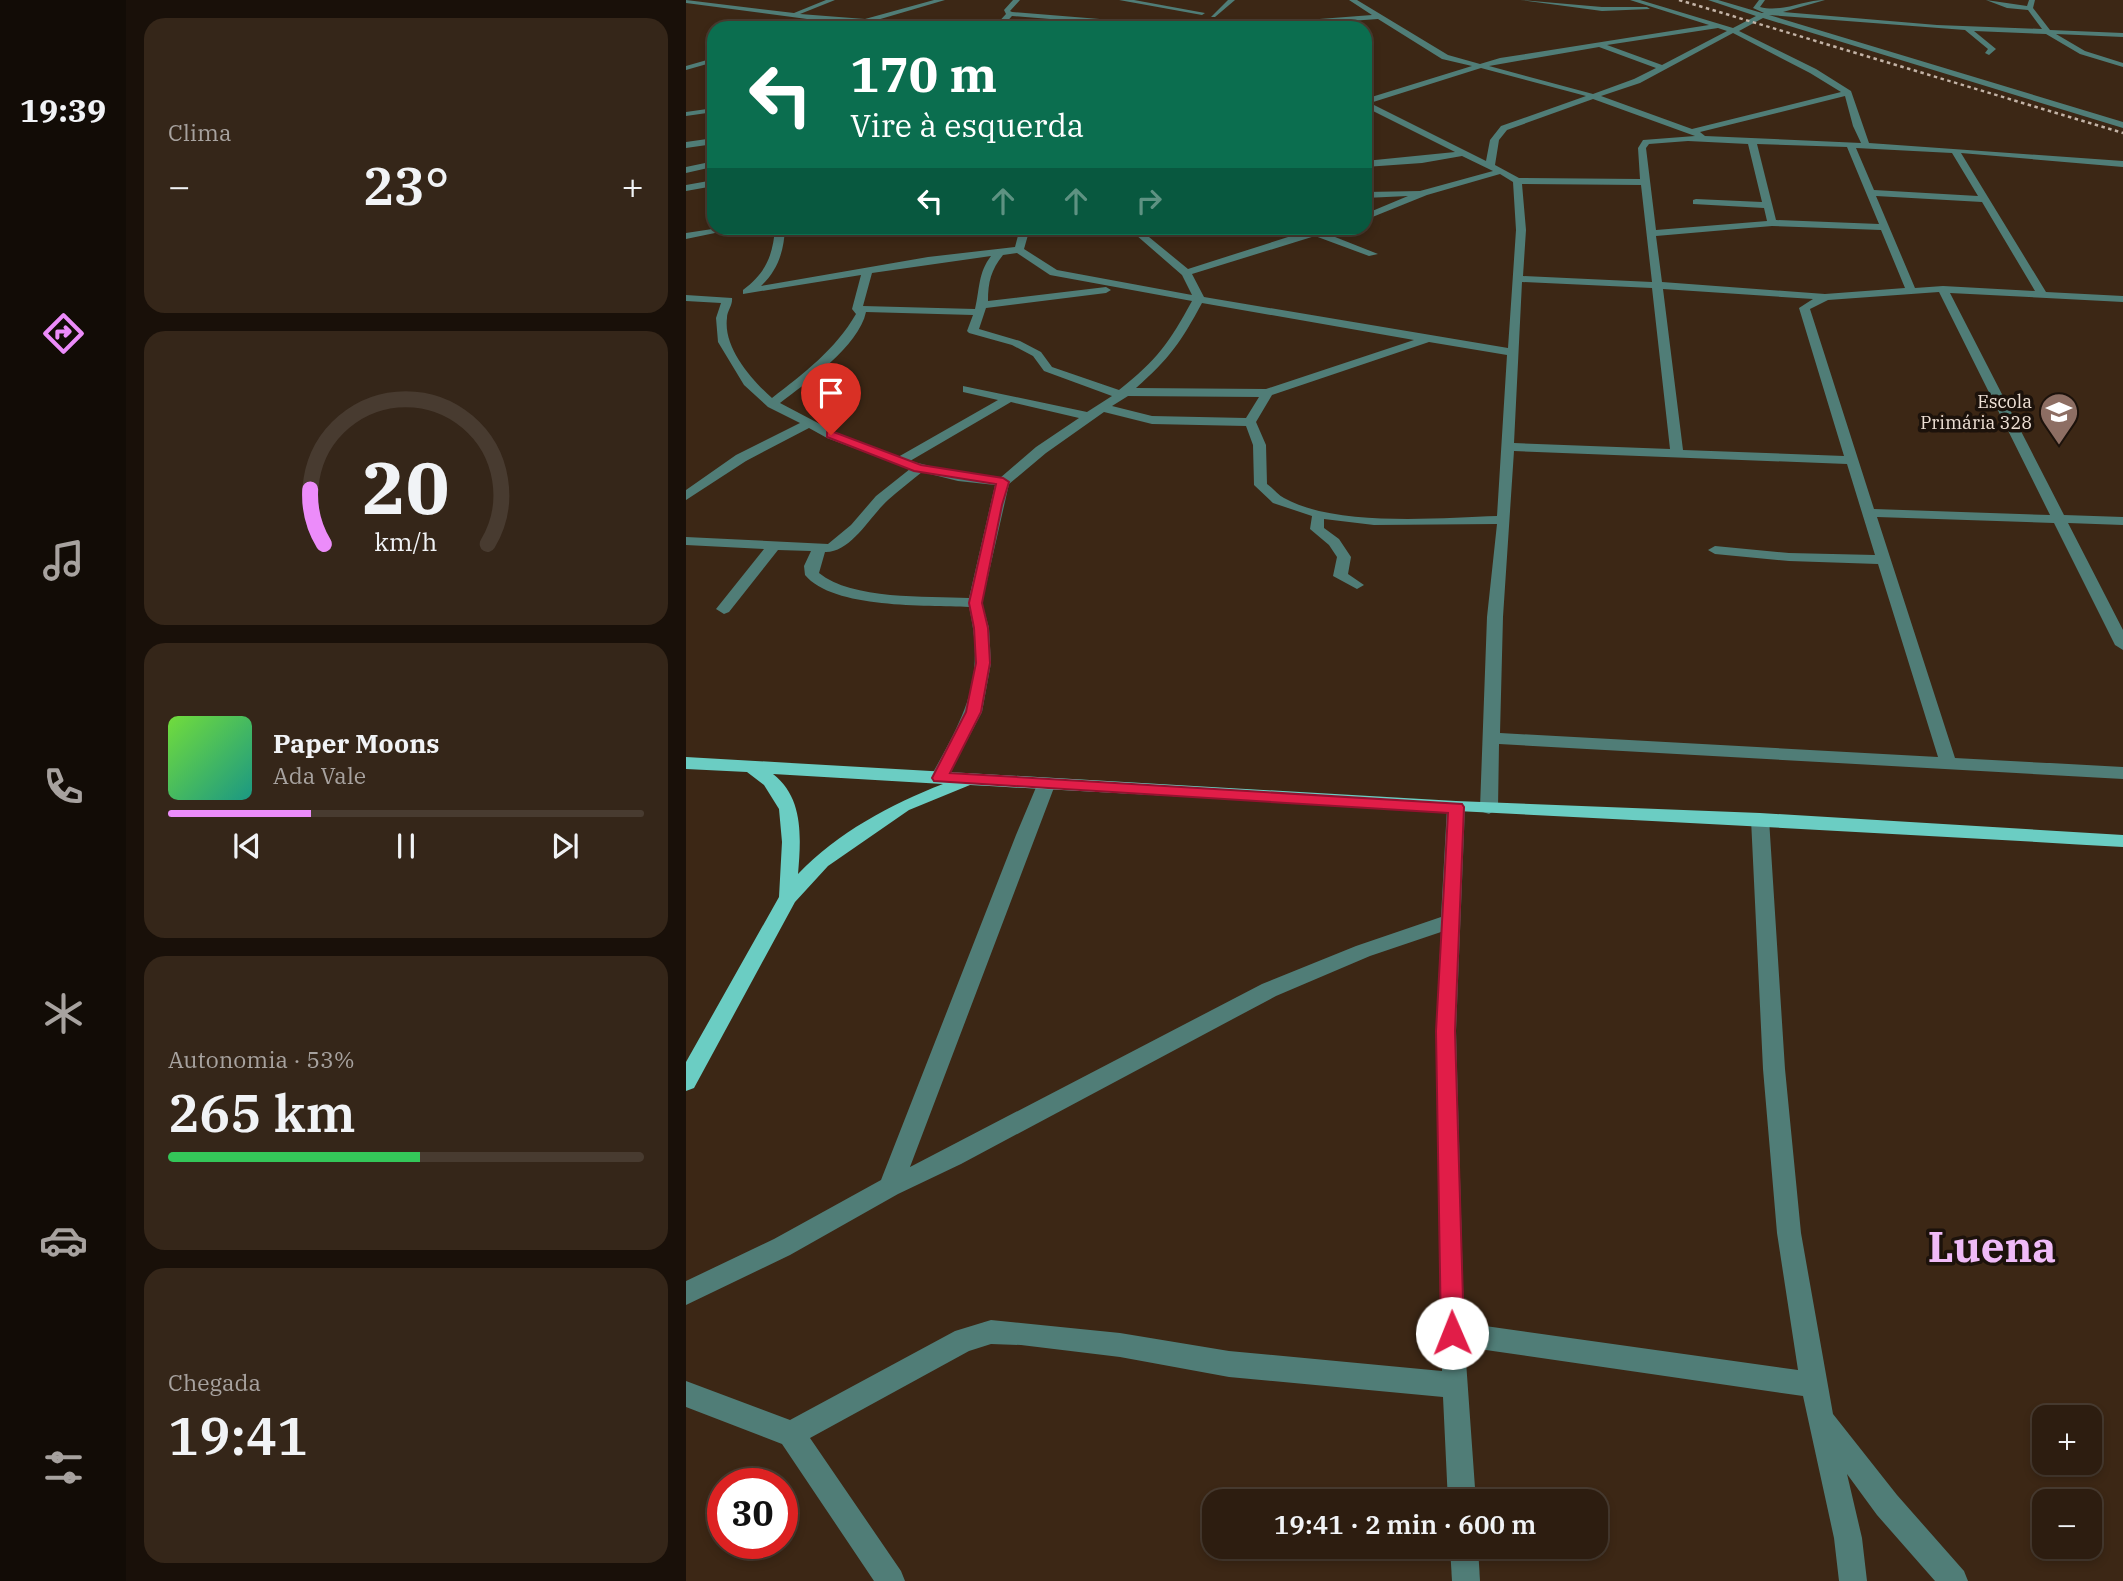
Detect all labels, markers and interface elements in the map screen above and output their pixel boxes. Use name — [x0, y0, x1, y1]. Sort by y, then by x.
text: 170 m — [850, 42, 997, 105]
icon: left — [735, 49, 826, 140]
text: 19:39 — [20, 89, 106, 131]
text: Vire à esquerda — [850, 104, 1084, 146]
text: Clima — [168, 117, 232, 147]
text: 23° — [363, 152, 449, 219]
text: − — [168, 161, 191, 210]
text: + — [621, 161, 644, 210]
icon: left — [911, 182, 949, 220]
icon: ahead — [984, 182, 1022, 220]
icon: ahead — [1057, 182, 1095, 220]
icon: right — [1130, 182, 1168, 220]
icon: directions — [39, 309, 88, 358]
pin — [801, 363, 861, 435]
icon: arrive — [812, 374, 850, 412]
place label: Escola Primária 328 — [1920, 390, 2032, 434]
school or university icon: Escola Primária 328 — [2038, 391, 2080, 446]
text: 20 — [362, 439, 450, 534]
text: km/h — [374, 525, 438, 558]
icon: music — [39, 536, 88, 585]
text: Paper Moons — [273, 726, 440, 760]
text: Ada Vale — [273, 760, 366, 790]
icon: phone — [39, 762, 88, 811]
icon: previous — [228, 827, 266, 865]
icon: pause — [387, 827, 425, 865]
icon: next — [546, 827, 584, 865]
icon: climate — [39, 989, 88, 1038]
text: Autonomia · 53% — [168, 1044, 355, 1074]
text: 265 km — [168, 1079, 356, 1146]
icon: car — [39, 1216, 88, 1265]
district label: Luena — [1928, 1219, 2056, 1274]
position arrow — [1415, 1296, 1489, 1370]
text: Chegada — [168, 1367, 261, 1397]
text: 19:41 — [168, 1402, 308, 1469]
map controls — [2032, 1405, 2102, 1559]
button: + — [2032, 1405, 2102, 1475]
icon: filters — [39, 1443, 88, 1492]
speed limit sign: 30 — [707, 1468, 798, 1559]
button: − — [2032, 1489, 2102, 1559]
text: 19:41 · 2 min · 600 m — [1274, 1507, 1536, 1541]

